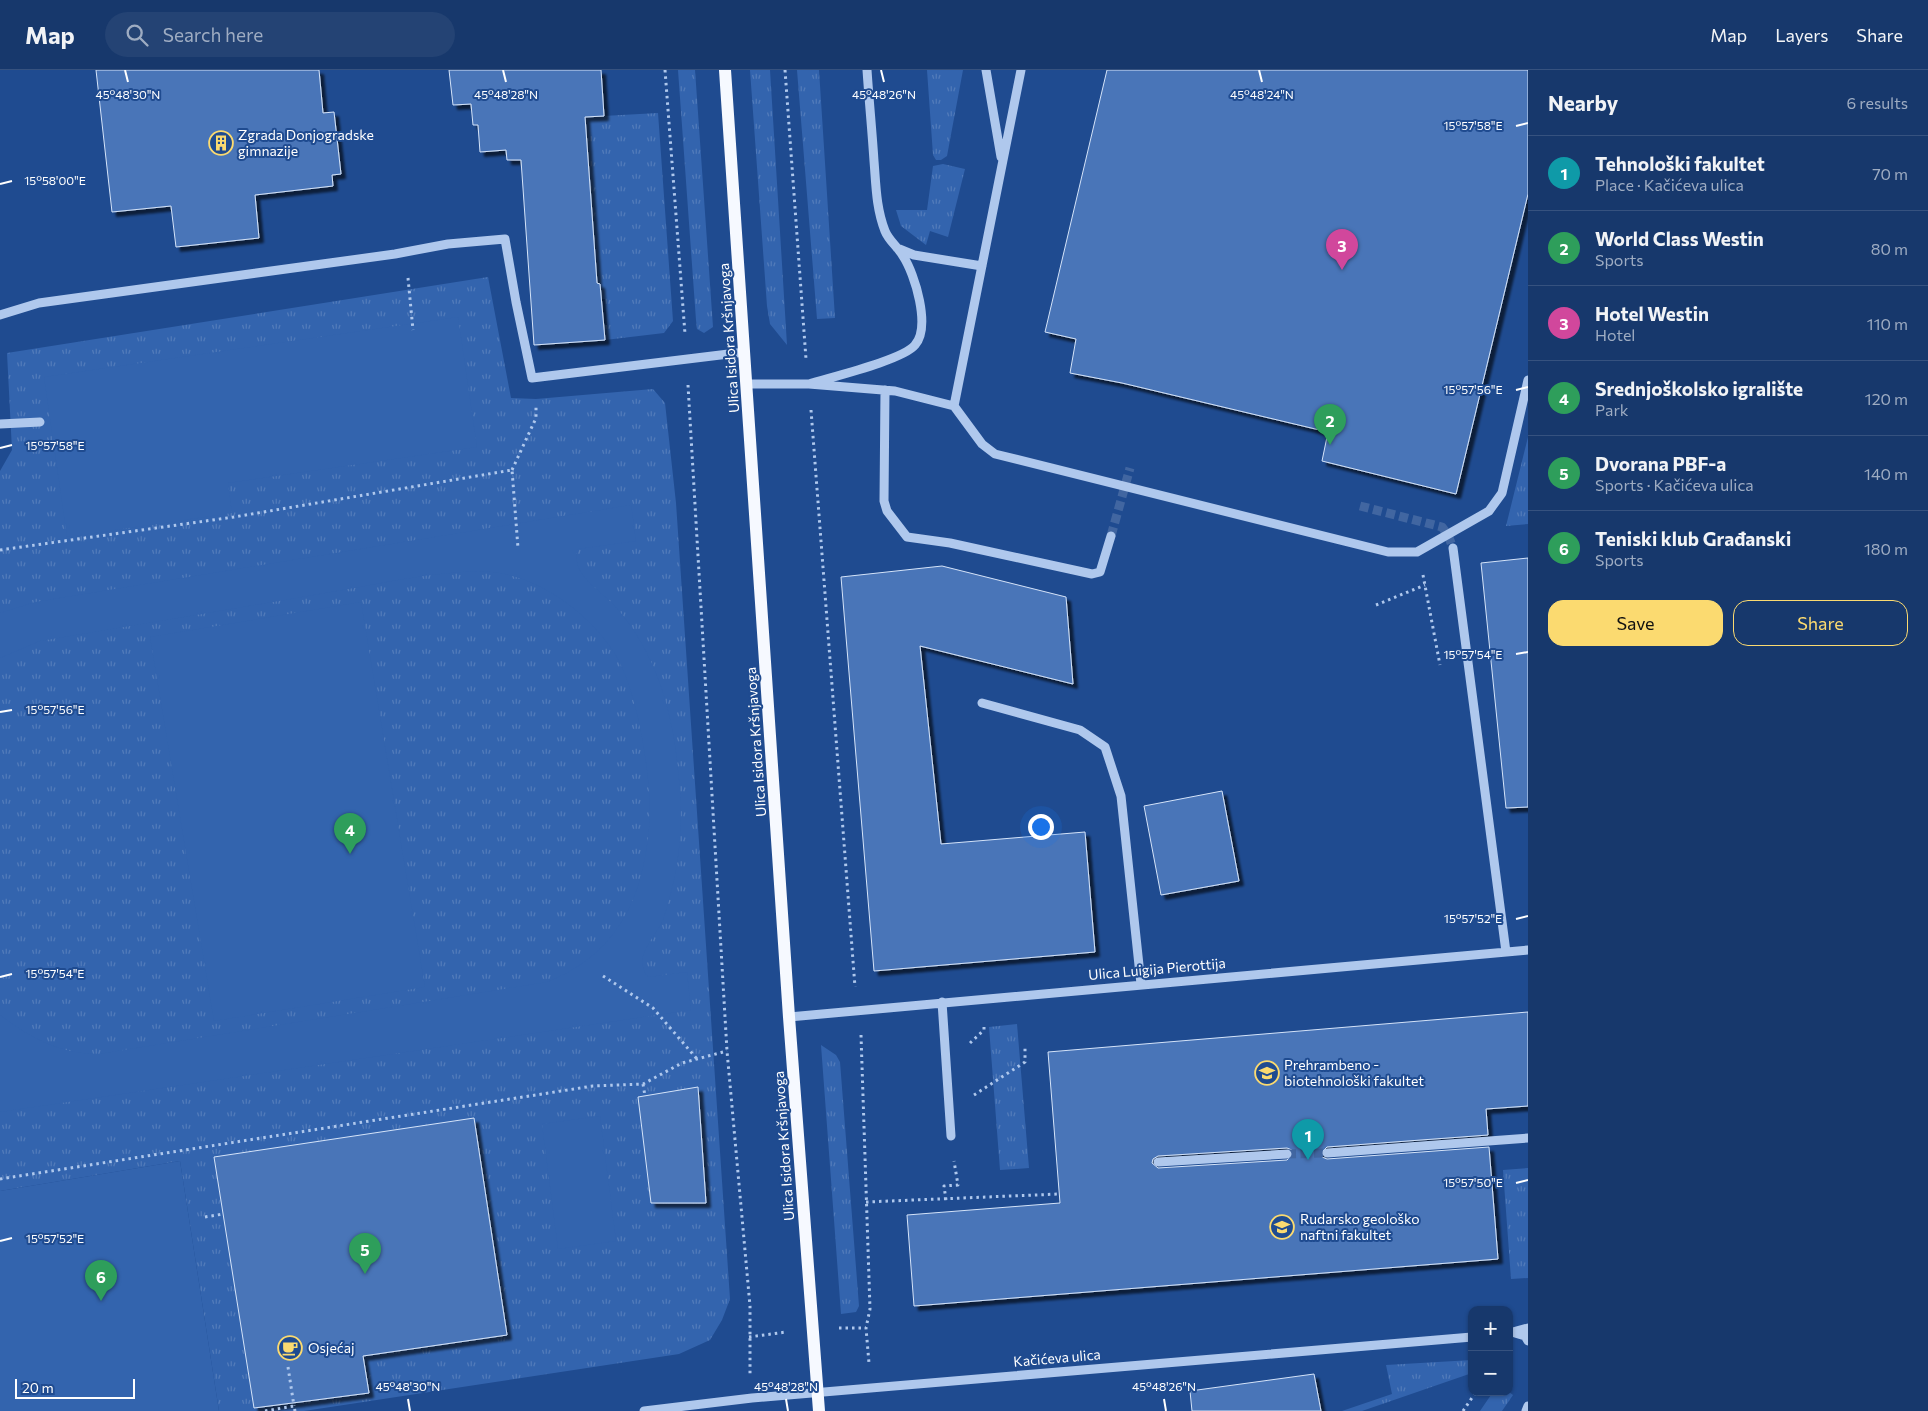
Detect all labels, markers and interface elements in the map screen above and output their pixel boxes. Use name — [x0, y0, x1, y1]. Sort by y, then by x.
search box — [105, 12, 455, 57]
text: Map — [25, 20, 75, 49]
icon: search — [123, 21, 151, 49]
text: Search here — [163, 23, 263, 46]
text: Map — [1710, 24, 1747, 46]
text: Layers — [1775, 24, 1828, 46]
text: Share — [1856, 24, 1903, 46]
text: 45°48'30"N — [96, 87, 160, 101]
text: 45°48'28"N — [474, 87, 538, 101]
text: 45°48'26"N — [852, 87, 916, 101]
text: 45°48'24"N — [1230, 87, 1294, 101]
text: Nearby — [1548, 90, 1618, 115]
text: 6 results — [1847, 93, 1908, 112]
text: 15°57'58"E — [1443, 118, 1503, 132]
place label: Zgrada Donjogradske gimnazije — [238, 126, 374, 159]
building icon: Zgrada Donjogradske gimnazije — [208, 130, 234, 156]
text: Tehnološki fakultet — [1595, 152, 1765, 175]
text: 1 — [1560, 164, 1568, 183]
text: 70 m — [1872, 164, 1908, 183]
text: 15°58'00"E — [24, 173, 86, 187]
text: Place · Kačićeva ulica — [1595, 175, 1744, 194]
text: World Class Westin — [1595, 227, 1764, 250]
pin: 3 — [1326, 229, 1358, 270]
text: 2 — [1559, 239, 1569, 258]
text: 80 m — [1871, 239, 1908, 258]
text: Sports — [1595, 250, 1644, 269]
street label: Ulica Isidora Kršnjavoga — [715, 263, 742, 413]
text: Hotel Westin — [1595, 302, 1709, 325]
text: 3 — [1559, 314, 1569, 333]
text: 110 m — [1867, 314, 1908, 333]
text: Hotel — [1595, 325, 1635, 344]
text: Srednjoškolsko igralište — [1595, 377, 1803, 400]
text: 15°57'56"E — [1443, 382, 1503, 396]
text: 4 — [1559, 389, 1569, 408]
text: 120 m — [1865, 389, 1908, 408]
text: Park — [1595, 400, 1628, 419]
pin: 2 — [1314, 404, 1346, 445]
text: 15°57'58"E — [25, 438, 85, 452]
text: Dvorana PBF-a — [1595, 452, 1726, 475]
text: 5 — [1559, 464, 1569, 483]
text: 140 m — [1864, 464, 1908, 483]
text: Sports · Kačićeva ulica — [1595, 475, 1754, 494]
text: Teniski klub Građanski — [1595, 527, 1791, 550]
text: 6 — [1559, 539, 1569, 558]
text: 180 m — [1864, 539, 1908, 558]
text: Sports — [1595, 550, 1644, 569]
button: Save — [1548, 600, 1723, 646]
button: Share — [1733, 600, 1908, 646]
text: 15°57'54"E — [1443, 647, 1503, 661]
street label: Ulica Isidora Kršnjavoga — [742, 667, 769, 817]
text: 15°57'56"E — [25, 702, 85, 716]
pin: 4 — [334, 813, 366, 854]
your location — [1028, 814, 1054, 840]
text: 15°57'52"E — [1444, 911, 1502, 925]
street label: Ulica Luigija Pierottija — [1088, 954, 1226, 983]
text: 15°57'54"E — [25, 966, 85, 980]
place label: Prehrambeno - biotehnološki fakultet — [1284, 1056, 1424, 1089]
school or university icon: Prehrambeno - biotehnološki fakultet — [1254, 1060, 1280, 1086]
street label: Ulica Isidora Kršnjavoga — [770, 1071, 797, 1221]
pin: 1 — [1292, 1119, 1324, 1160]
text: 15°57'50"E — [1443, 1175, 1503, 1189]
place label: Rudarsko geološko naftni fakultet — [1300, 1210, 1420, 1243]
school or university icon: Rudarsko geološko naftni fakultet — [1269, 1214, 1295, 1240]
text: 15°57'52"E — [26, 1231, 84, 1245]
pin: 5 — [349, 1233, 381, 1274]
pin: 6 — [85, 1260, 117, 1301]
map controls — [1468, 1306, 1513, 1396]
button: + — [1468, 1306, 1513, 1351]
cafe icon: Osjećaj — [277, 1335, 303, 1361]
place label: Osjećaj — [308, 1339, 355, 1356]
street label: Kačićeva ulica — [1013, 1345, 1101, 1370]
button: − — [1468, 1351, 1513, 1396]
scale bar — [15, 1376, 135, 1399]
text: 20 m — [22, 1379, 54, 1396]
text: 45°48'30"N — [376, 1379, 440, 1393]
text: 45°48'28"N — [754, 1379, 818, 1393]
text: 45°48'26"N — [1132, 1379, 1196, 1393]

